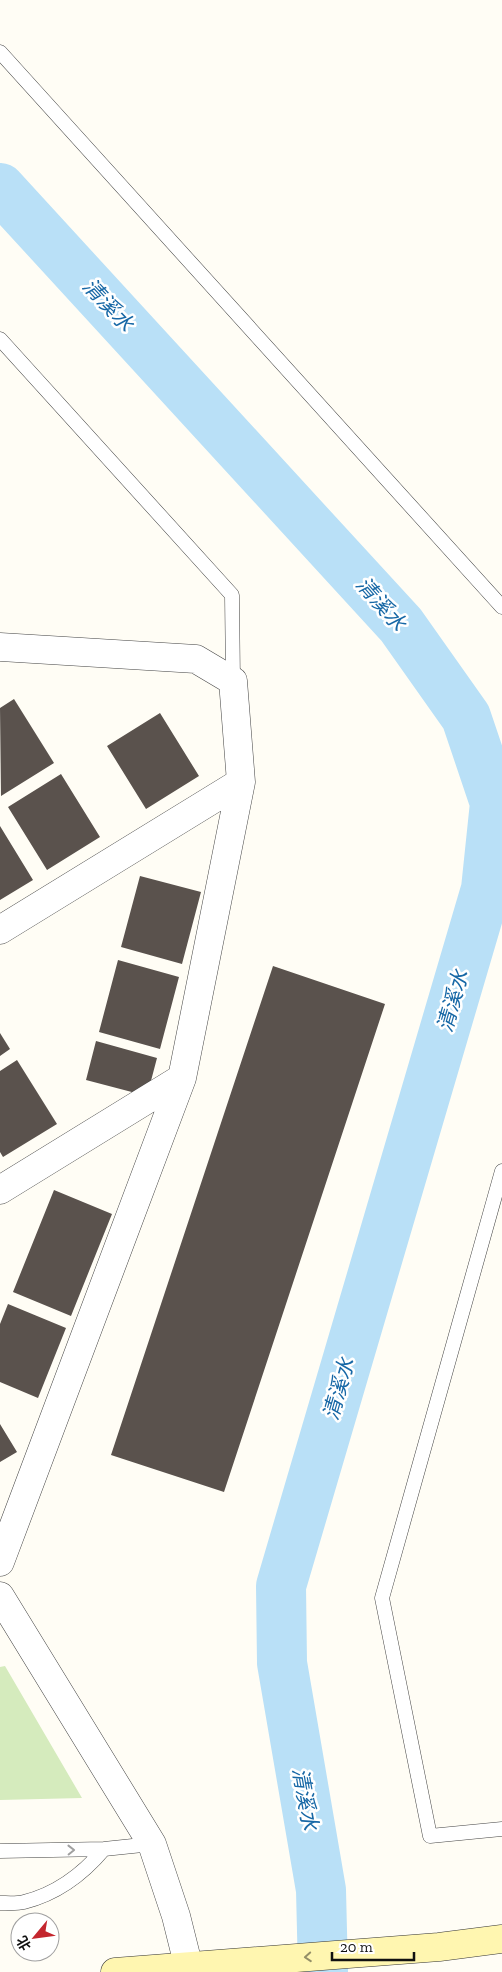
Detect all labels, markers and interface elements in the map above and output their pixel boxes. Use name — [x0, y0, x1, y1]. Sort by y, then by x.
water label: 清溪水 — [78, 273, 140, 337]
water label: 清溪水 — [351, 572, 412, 636]
water label: 清溪水 — [432, 966, 473, 1035]
water label: 清溪水 — [318, 1354, 359, 1423]
water label: 清溪水 — [288, 1766, 323, 1833]
one-way arrow — [68, 1845, 76, 1855]
north arrow — [10, 1912, 60, 1962]
scale bar — [332, 1930, 414, 1962]
text: 北 — [13, 1933, 35, 1953]
text: 20 m — [340, 1938, 373, 1956]
one-way arrow — [304, 1951, 312, 1962]

